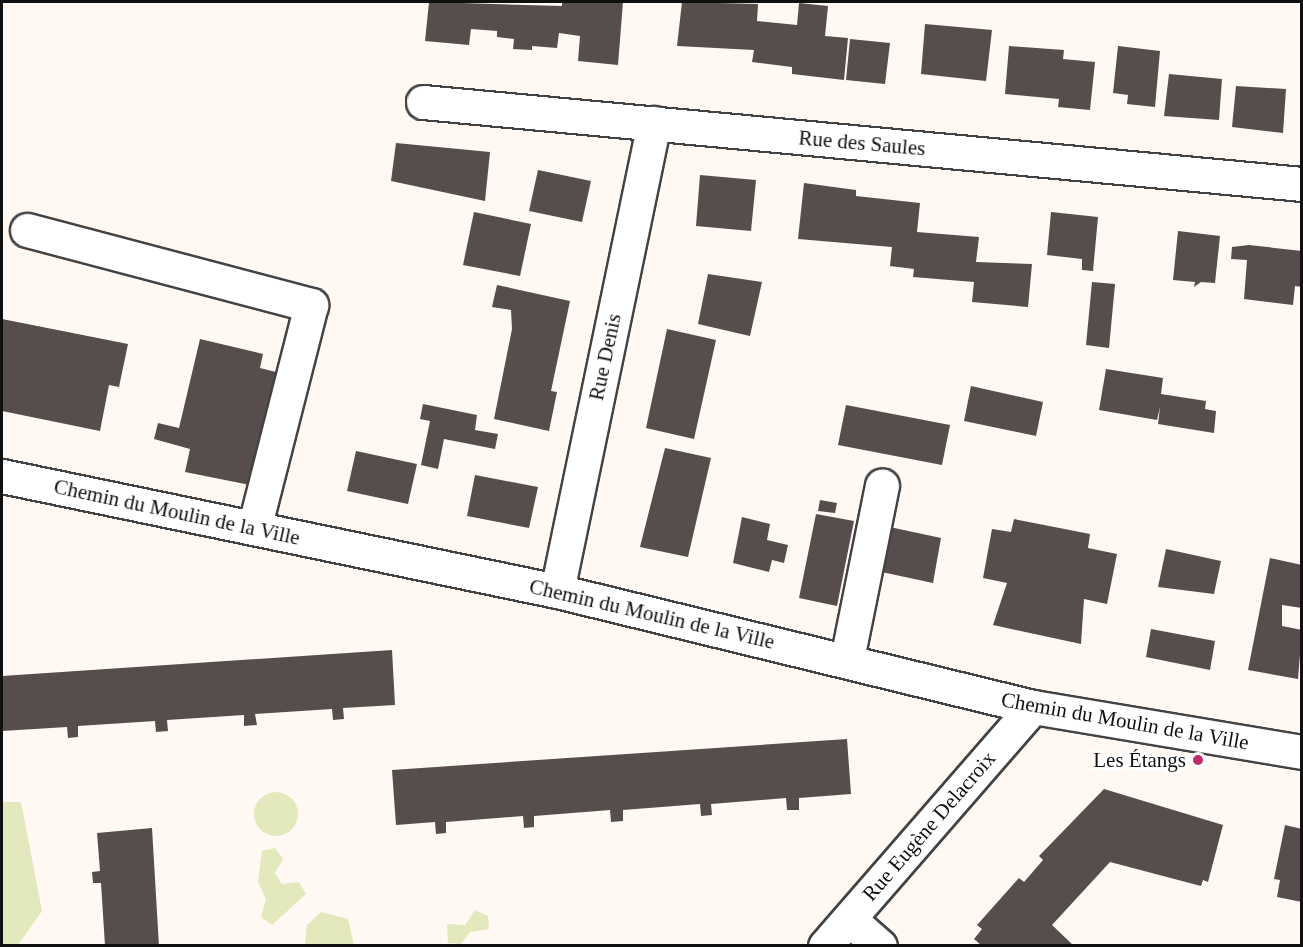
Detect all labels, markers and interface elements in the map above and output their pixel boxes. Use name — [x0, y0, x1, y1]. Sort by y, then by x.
street label: Rue des Saules — [798, 125, 926, 161]
street label: Rue Denis — [584, 311, 626, 403]
street label: Chemin du Moulin de la Ville — [51, 474, 303, 550]
street label: Chemin du Moulin de la Ville — [527, 573, 777, 655]
street label: Chemin du Moulin de la Ville — [999, 687, 1251, 755]
street label: Rue Eugène Delacroix — [857, 746, 1001, 906]
place label: Les Étangs — [1093, 747, 1186, 773]
marker: Les Étangs — [1191, 753, 1205, 767]

